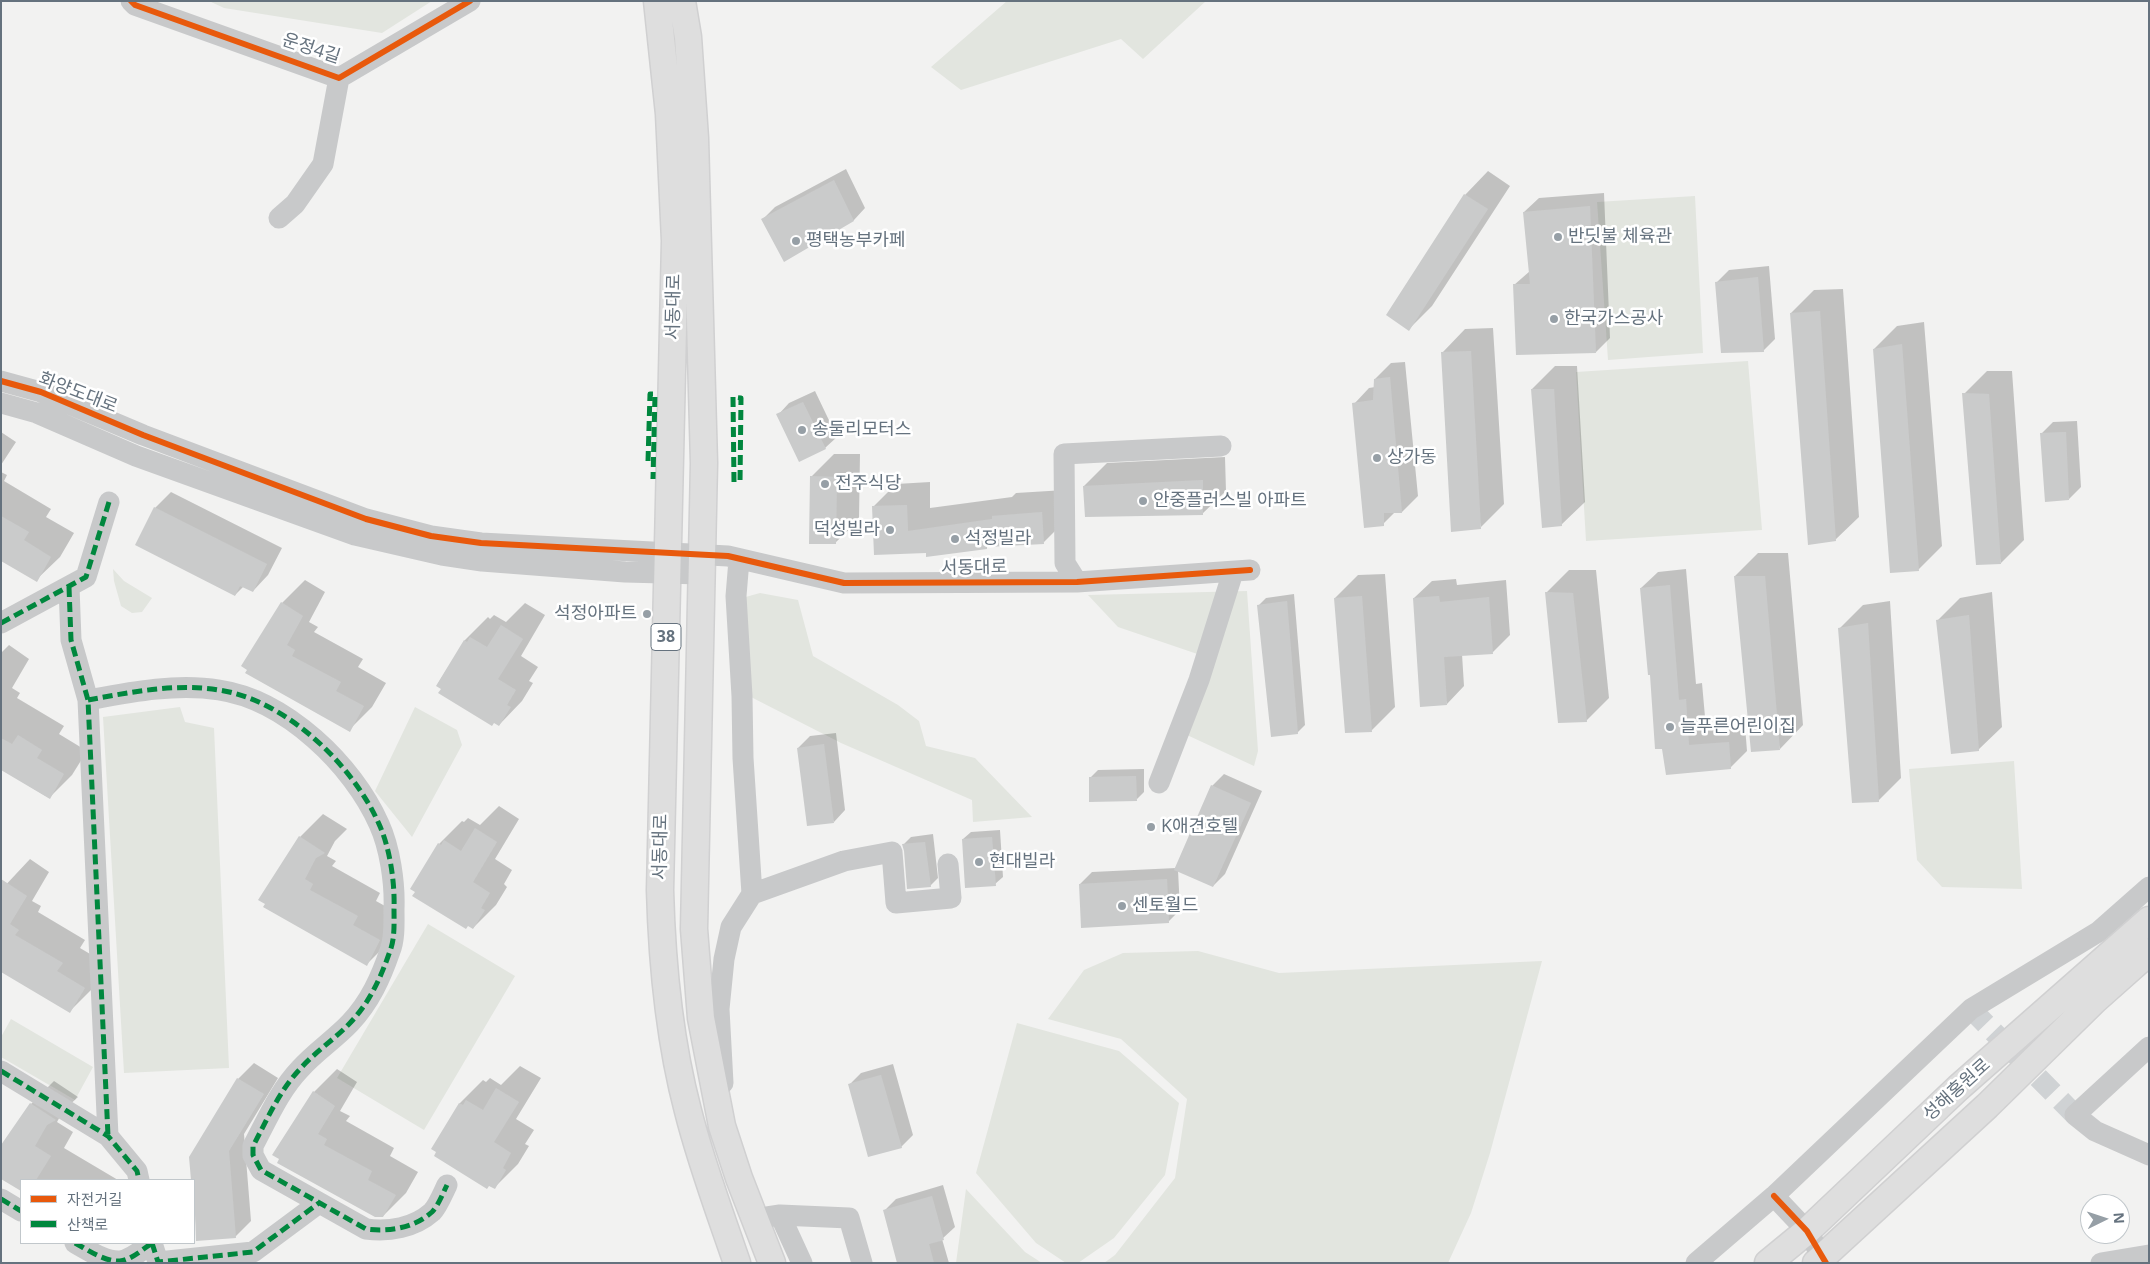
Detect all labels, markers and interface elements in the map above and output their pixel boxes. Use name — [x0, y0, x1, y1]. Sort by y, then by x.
street label: 운정4길 — [279, 29, 343, 69]
place label: 반딧불 체육관 — [1568, 226, 1672, 248]
place label: 평택농부카페 — [806, 230, 905, 252]
marker: 반딧불 체육관 — [1552, 231, 1564, 243]
marker: 평택농부카페 — [790, 235, 802, 247]
street label: 서동대로 — [663, 274, 685, 340]
place label: 한국가스공사 — [1564, 308, 1663, 330]
marker: 한국가스공사 — [1548, 313, 1560, 325]
street label: 화양도대로 — [35, 368, 121, 418]
place label: 송둘리모터스 — [812, 419, 911, 441]
marker: 송둘리모터스 — [796, 424, 808, 436]
place label: 상가동 — [1387, 447, 1437, 469]
marker: 상가동 — [1371, 452, 1383, 464]
place label: 전주식당 — [835, 473, 901, 495]
marker: 전주식당 — [819, 478, 831, 490]
place label: 안중플러스빌 아파트 — [1153, 490, 1307, 512]
marker: 안중플러스빌 아파트 — [1137, 495, 1149, 507]
place label: 덕성빌라 — [814, 519, 880, 541]
marker: 덕성빌라 — [884, 524, 896, 536]
place label: 석정빌라 — [965, 528, 1031, 550]
marker: 석정빌라 — [949, 533, 961, 545]
street label: 서동대로 — [941, 557, 1007, 579]
place label: 석정아파트 — [554, 603, 637, 625]
marker: 석정아파트 — [641, 608, 653, 620]
road number: 38 — [651, 624, 681, 650]
place label: 늘푸른어린이집 — [1680, 716, 1796, 738]
marker: 늘푸른어린이집 — [1664, 721, 1676, 733]
street label: 서동대로 — [650, 814, 672, 880]
place label: K애견호텔 — [1161, 816, 1238, 838]
marker: K애견호텔 — [1145, 821, 1157, 833]
place label: 현대빌라 — [989, 851, 1055, 873]
marker: 현대빌라 — [973, 856, 985, 868]
place label: 센토월드 — [1132, 895, 1198, 917]
marker: 센토월드 — [1116, 900, 1128, 912]
street label: 성해홍원로 — [1919, 1054, 1995, 1126]
legend — [20, 1179, 195, 1244]
text: 자전거길 — [67, 1189, 122, 1209]
north arrow — [2080, 1194, 2130, 1244]
text: N — [2110, 1212, 2129, 1224]
text: 산책로 — [67, 1214, 108, 1234]

